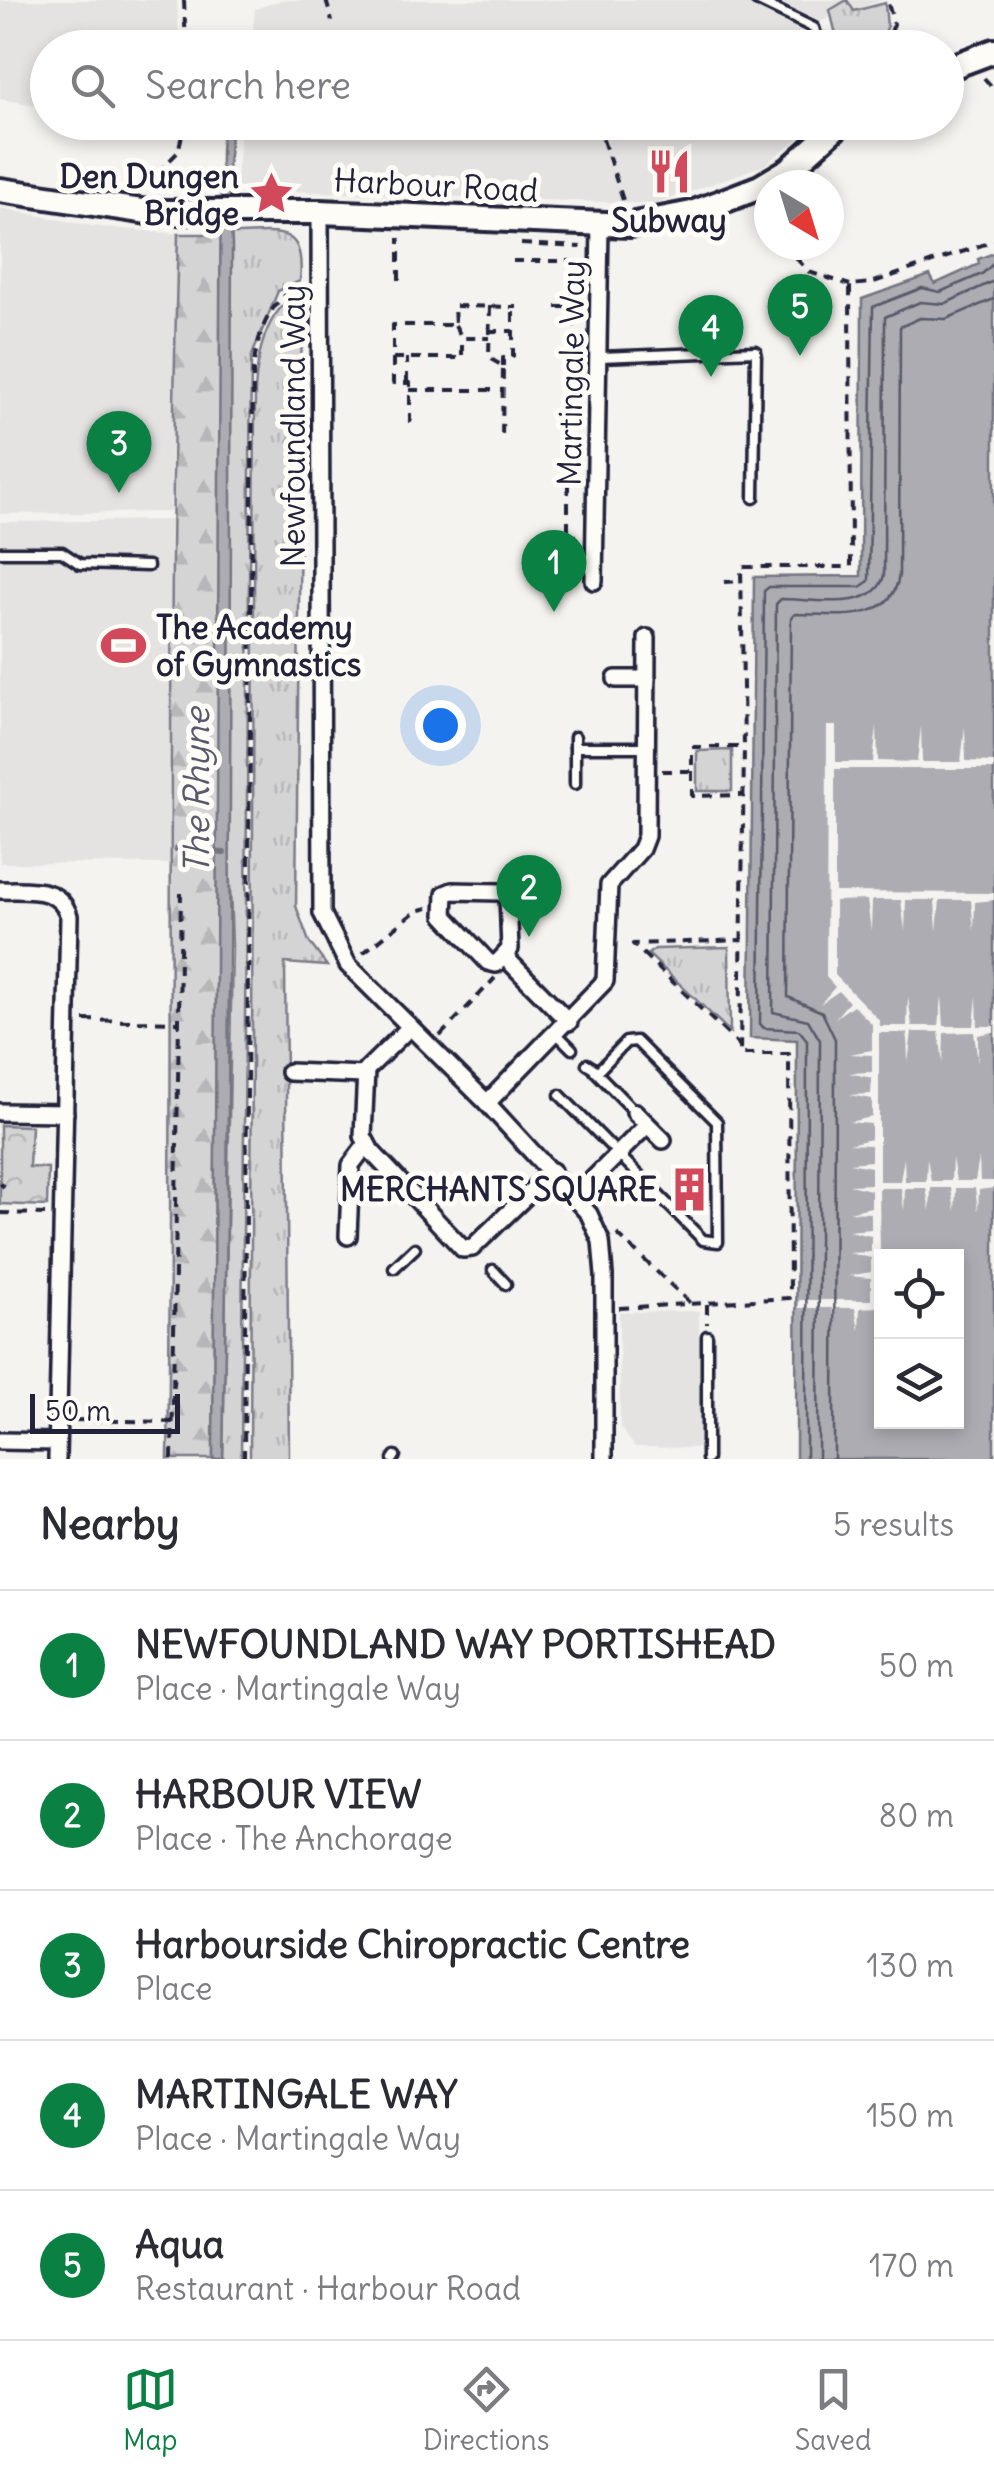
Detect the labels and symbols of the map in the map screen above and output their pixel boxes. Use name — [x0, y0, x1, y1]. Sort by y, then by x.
restaurant icon: Subway — [645, 148, 693, 196]
place label: Den Dungen Bridge — [59, 156, 239, 234]
street label: Harbour Road — [333, 159, 539, 211]
place icon: Den Dungen Bridge — [248, 170, 296, 218]
north arrow — [754, 170, 844, 260]
place label: Subway — [611, 200, 727, 241]
street label: Martingale Way — [549, 260, 593, 486]
pin: 5 — [768, 274, 832, 356]
street label: Newfoundland Way — [273, 284, 314, 568]
pin: 4 — [678, 294, 744, 377]
pin: 3 — [86, 410, 152, 493]
pin: 1 — [522, 530, 586, 612]
place label: The Academy of Gymnastics — [156, 607, 361, 685]
sports icon: The Academy of Gymnastics — [99, 621, 147, 669]
your location — [415, 700, 466, 751]
water label: The Rhyne — [174, 705, 218, 875]
pin: 2 — [496, 854, 562, 937]
building icon: MERCHANTS SQUARE — [666, 1165, 714, 1213]
place label: MERCHANTS SQUARE — [340, 1169, 657, 1210]
scale bar — [30, 1389, 180, 1434]

